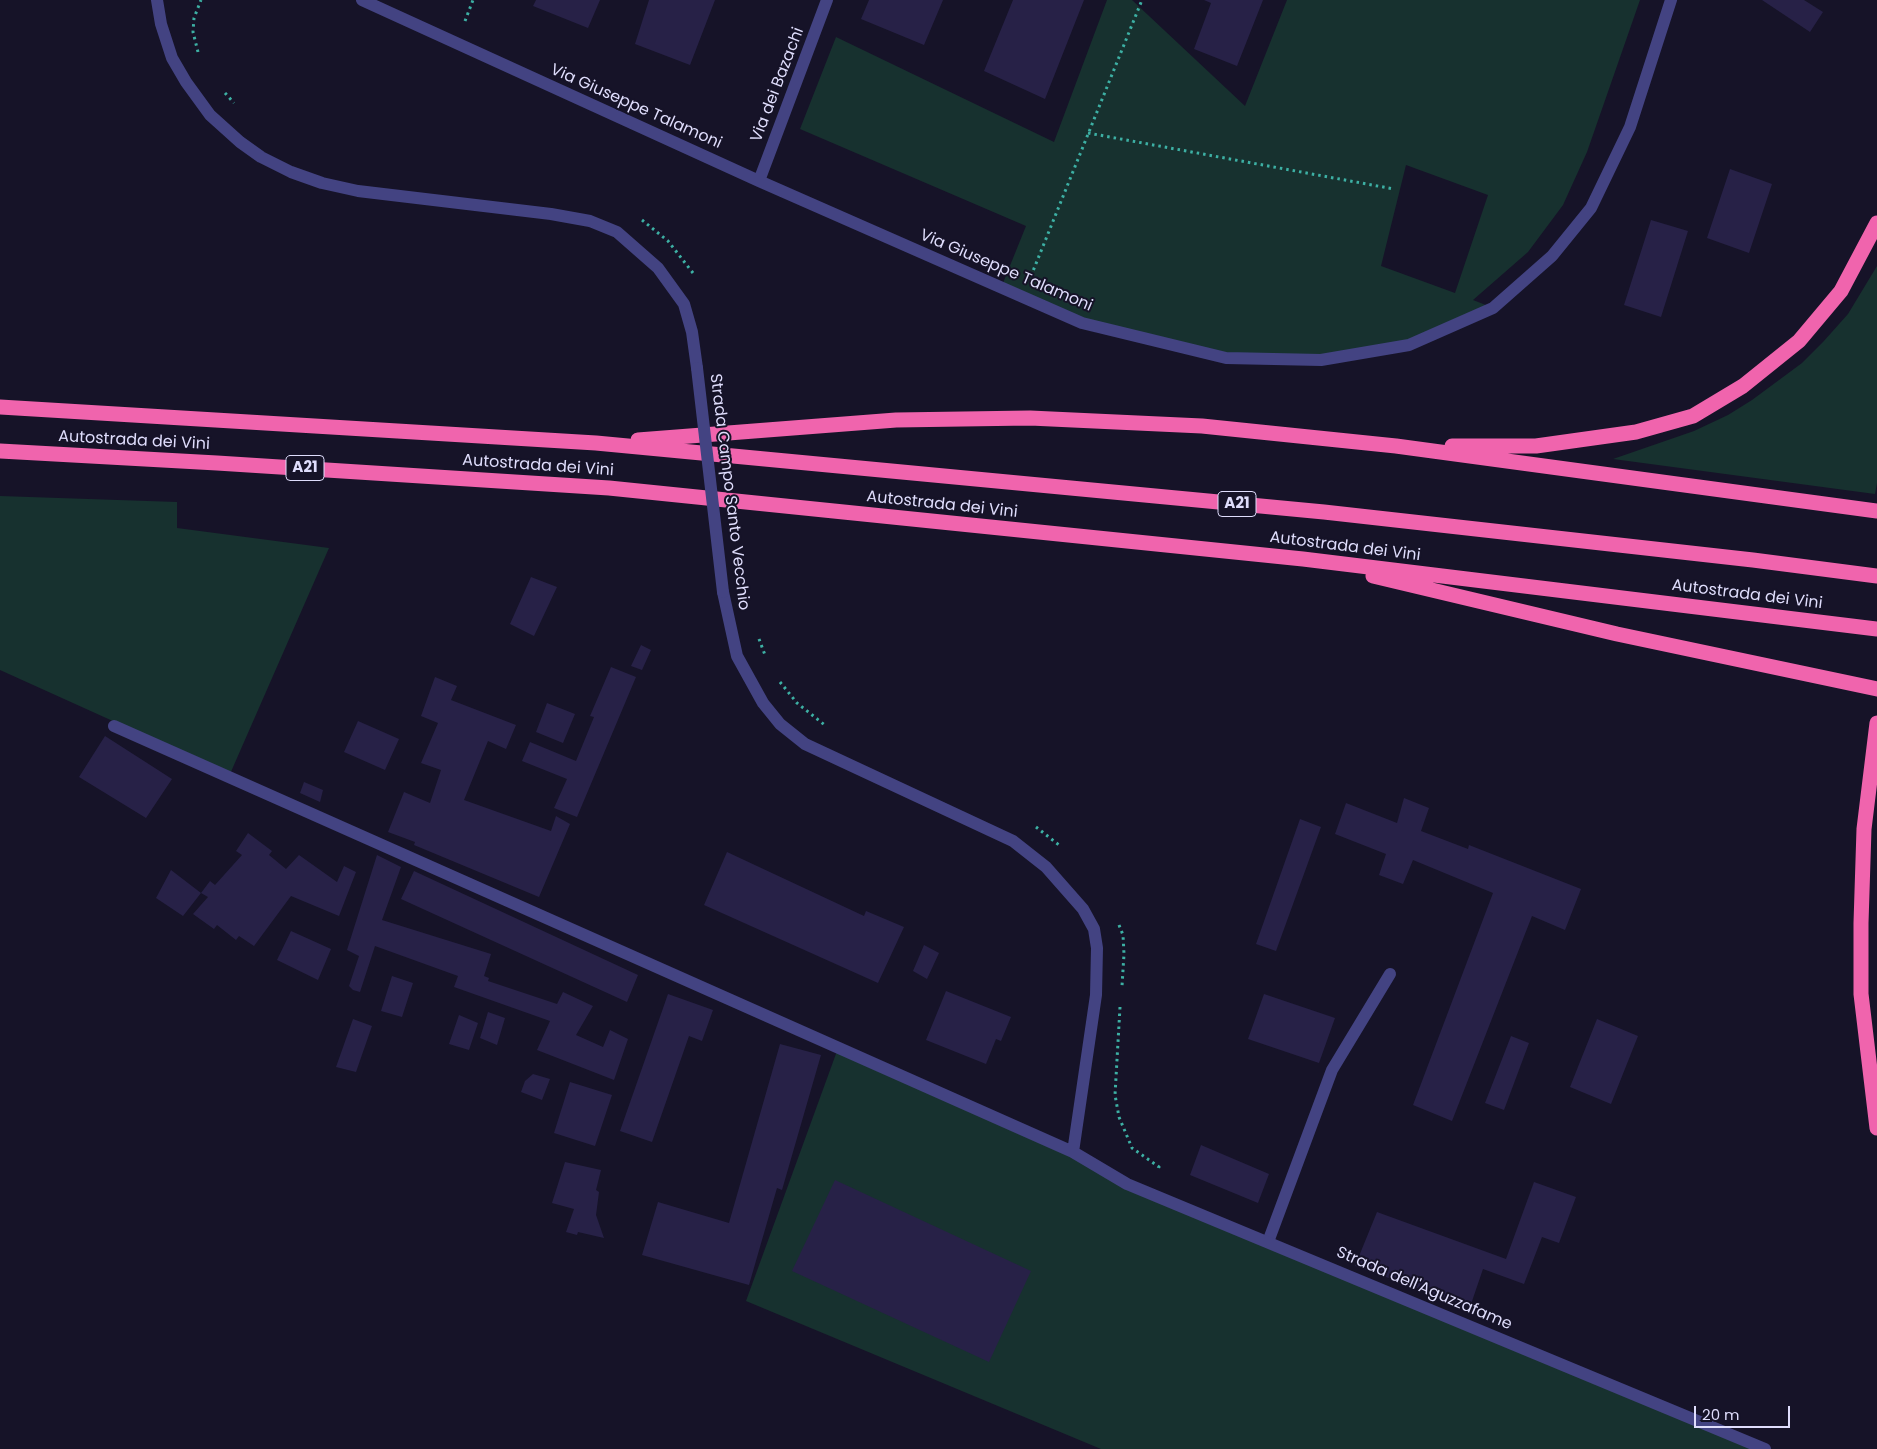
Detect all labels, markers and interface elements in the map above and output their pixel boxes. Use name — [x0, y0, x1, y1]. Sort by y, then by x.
street label: Via dei Bazachi — [747, 25, 809, 145]
street label: Via Giuseppe Talamoni — [547, 60, 725, 154]
street label: Via Giuseppe Talamoni — [917, 226, 1095, 316]
street label: Strada Campo Santo Vecchio — [705, 373, 753, 611]
street label: Autostrada dei Vini — [58, 427, 210, 455]
street label: Autostrada dei Vini — [462, 451, 614, 481]
road number: A21 — [286, 456, 324, 480]
street label: Autostrada dei Vini — [866, 488, 1018, 522]
road number: A21 — [1218, 492, 1256, 516]
street label: Autostrada dei Vini — [1268, 528, 1422, 566]
street label: Autostrada dei Vini — [1670, 576, 1824, 614]
street label: Strada dell'Aguzzafame — [1333, 1243, 1515, 1335]
scale bar — [1697, 1396, 1793, 1428]
text: 20 m — [1702, 1404, 1740, 1425]

